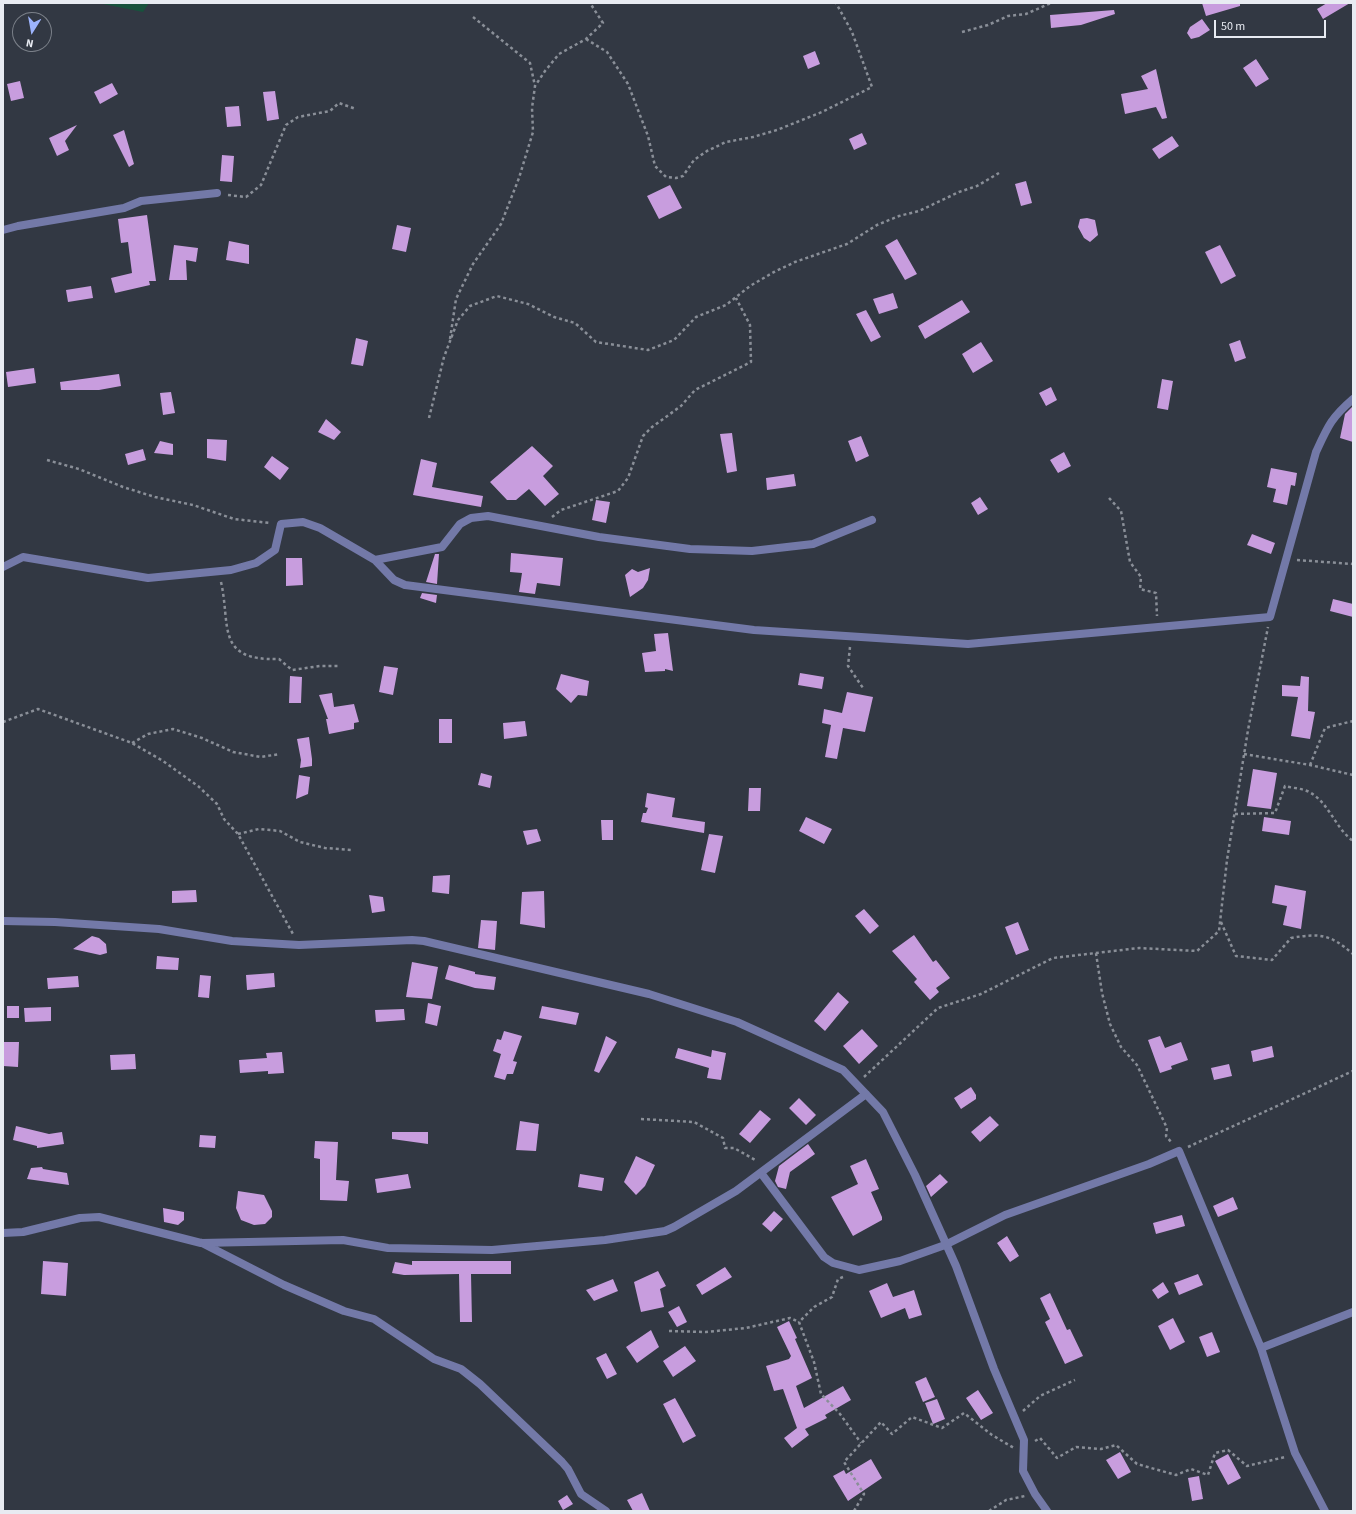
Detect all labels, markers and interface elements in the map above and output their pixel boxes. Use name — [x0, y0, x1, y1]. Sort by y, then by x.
north arrow — [12, 12, 52, 52]
scale bar — [1216, 12, 1328, 38]
text: 50 m — [1221, 18, 1245, 35]
text: N — [25, 35, 35, 51]

